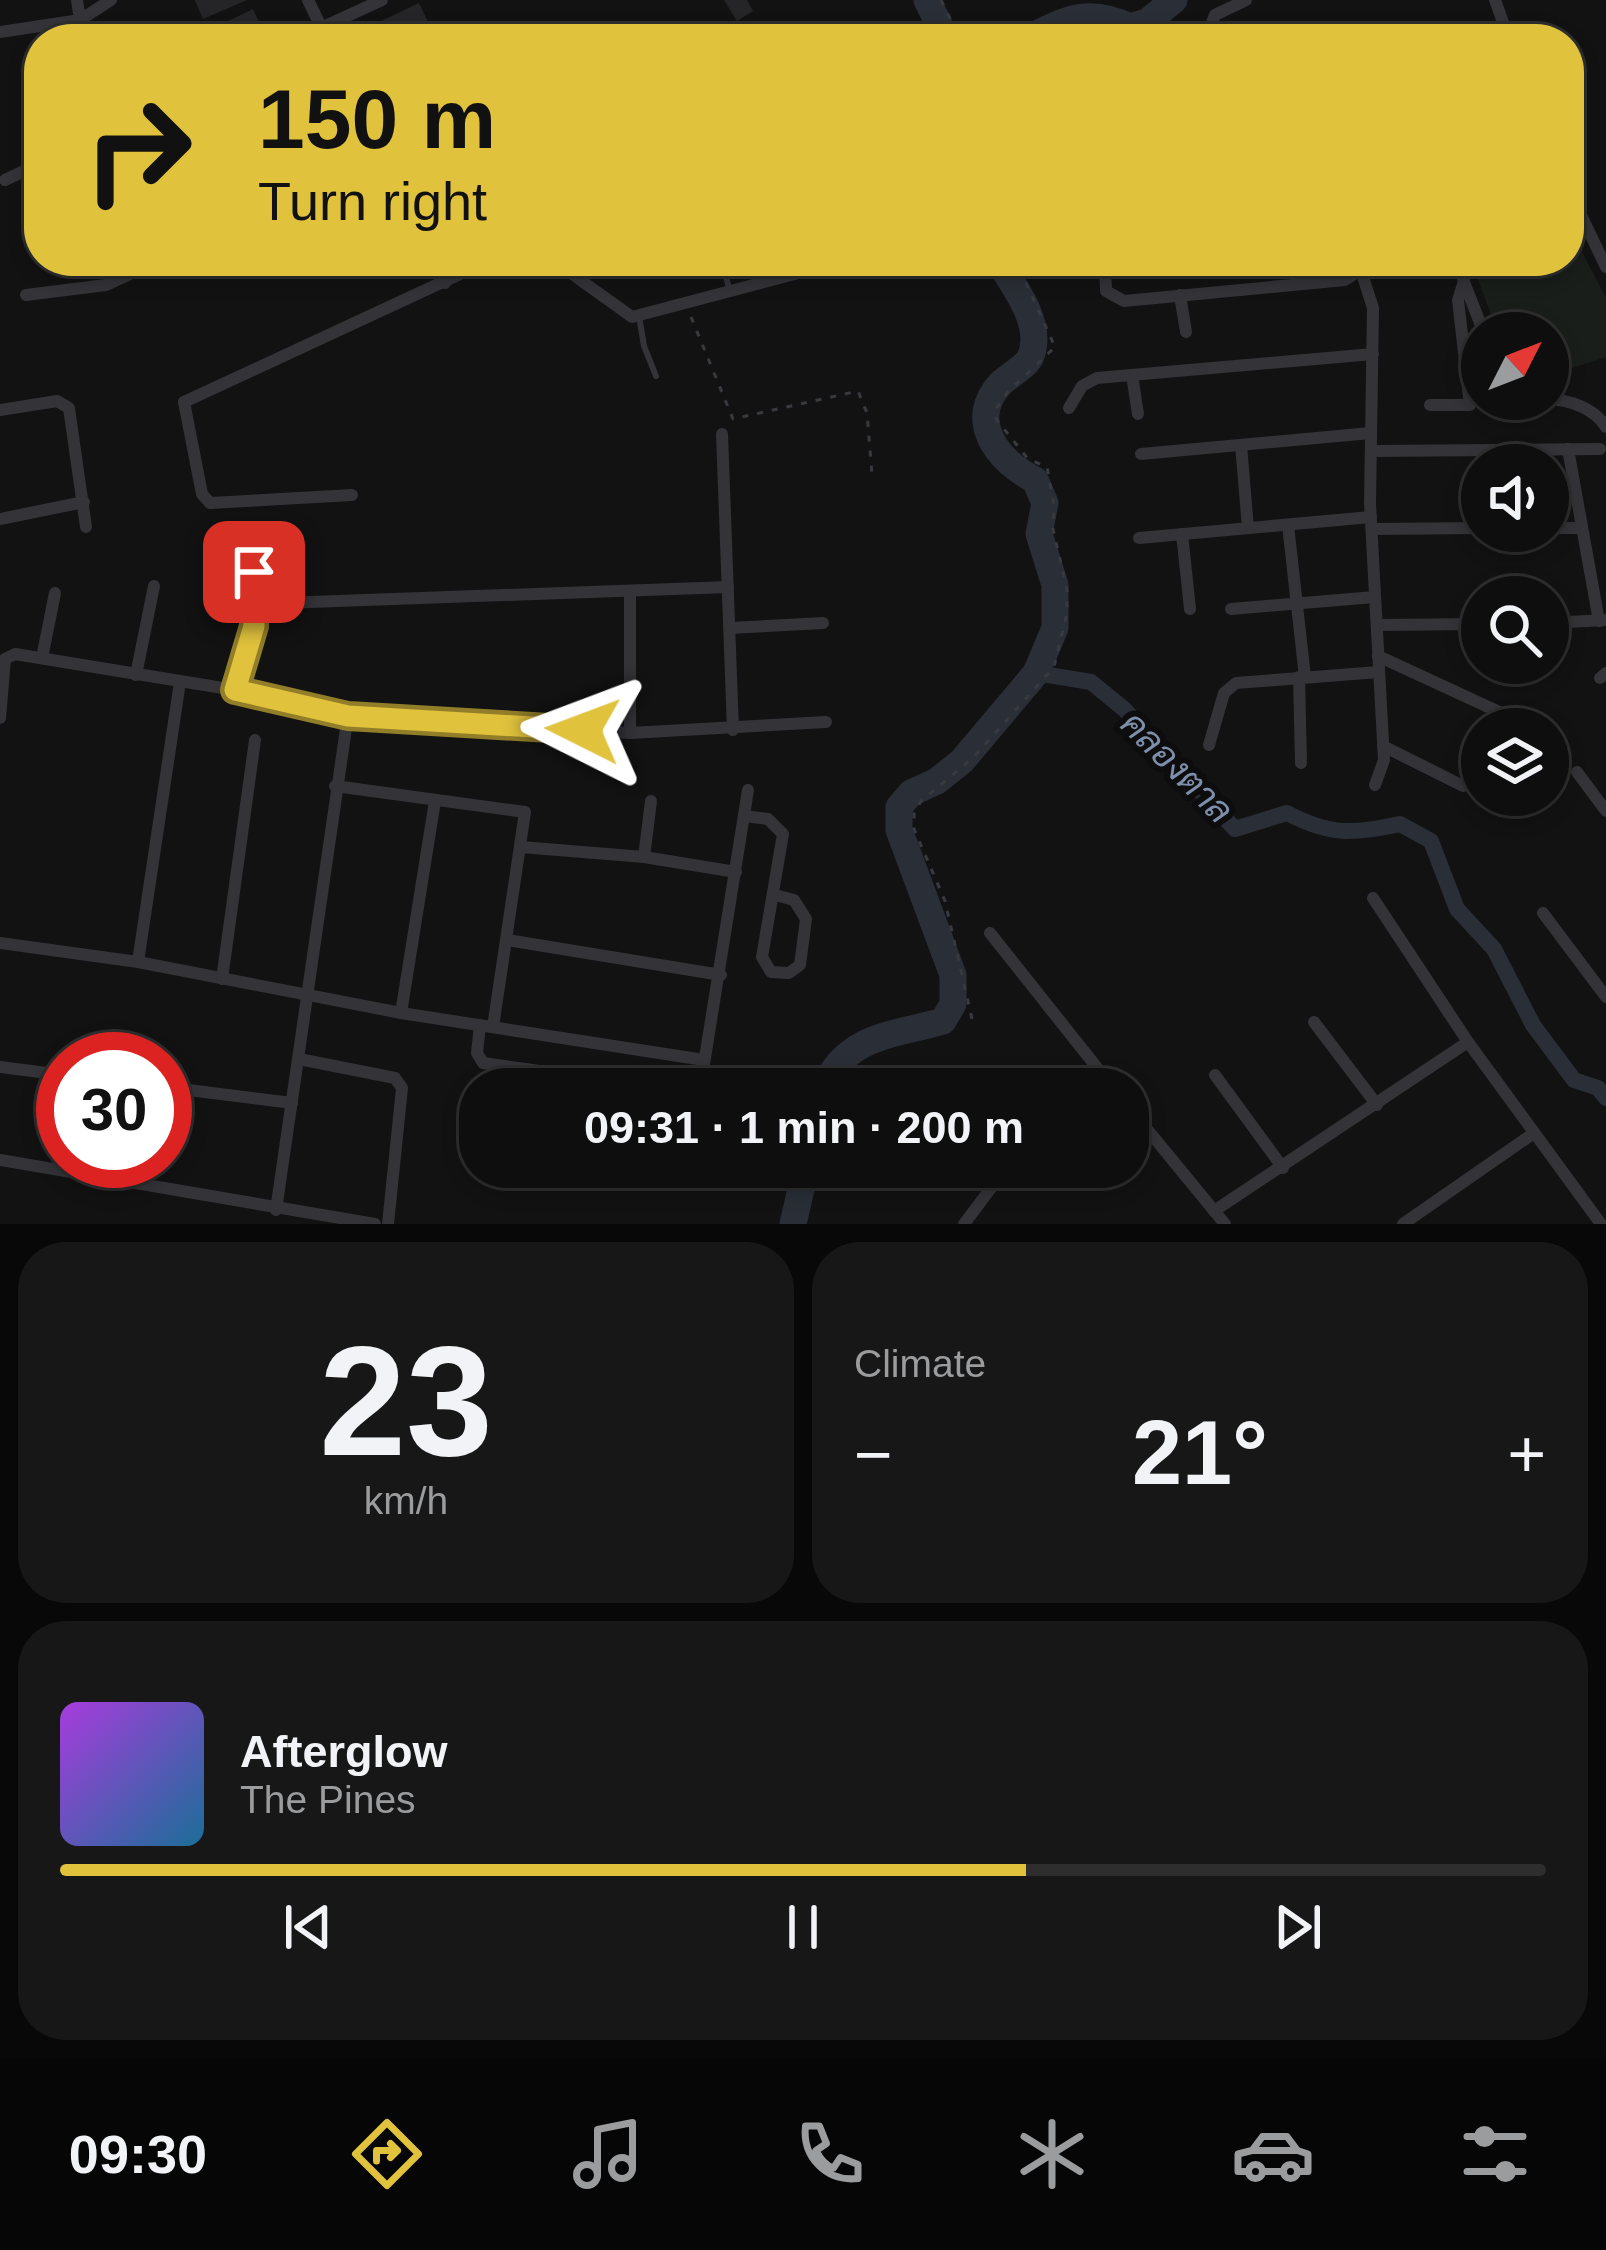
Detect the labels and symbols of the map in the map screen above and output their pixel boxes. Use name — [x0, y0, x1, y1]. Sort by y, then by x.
north arrow — [1461, 312, 1569, 420]
pin — [203, 521, 305, 623]
position arrow — [520, 667, 646, 793]
water label: คลองตาล — [1113, 703, 1241, 831]
speed limit sign: 30 — [36, 1032, 192, 1188]

